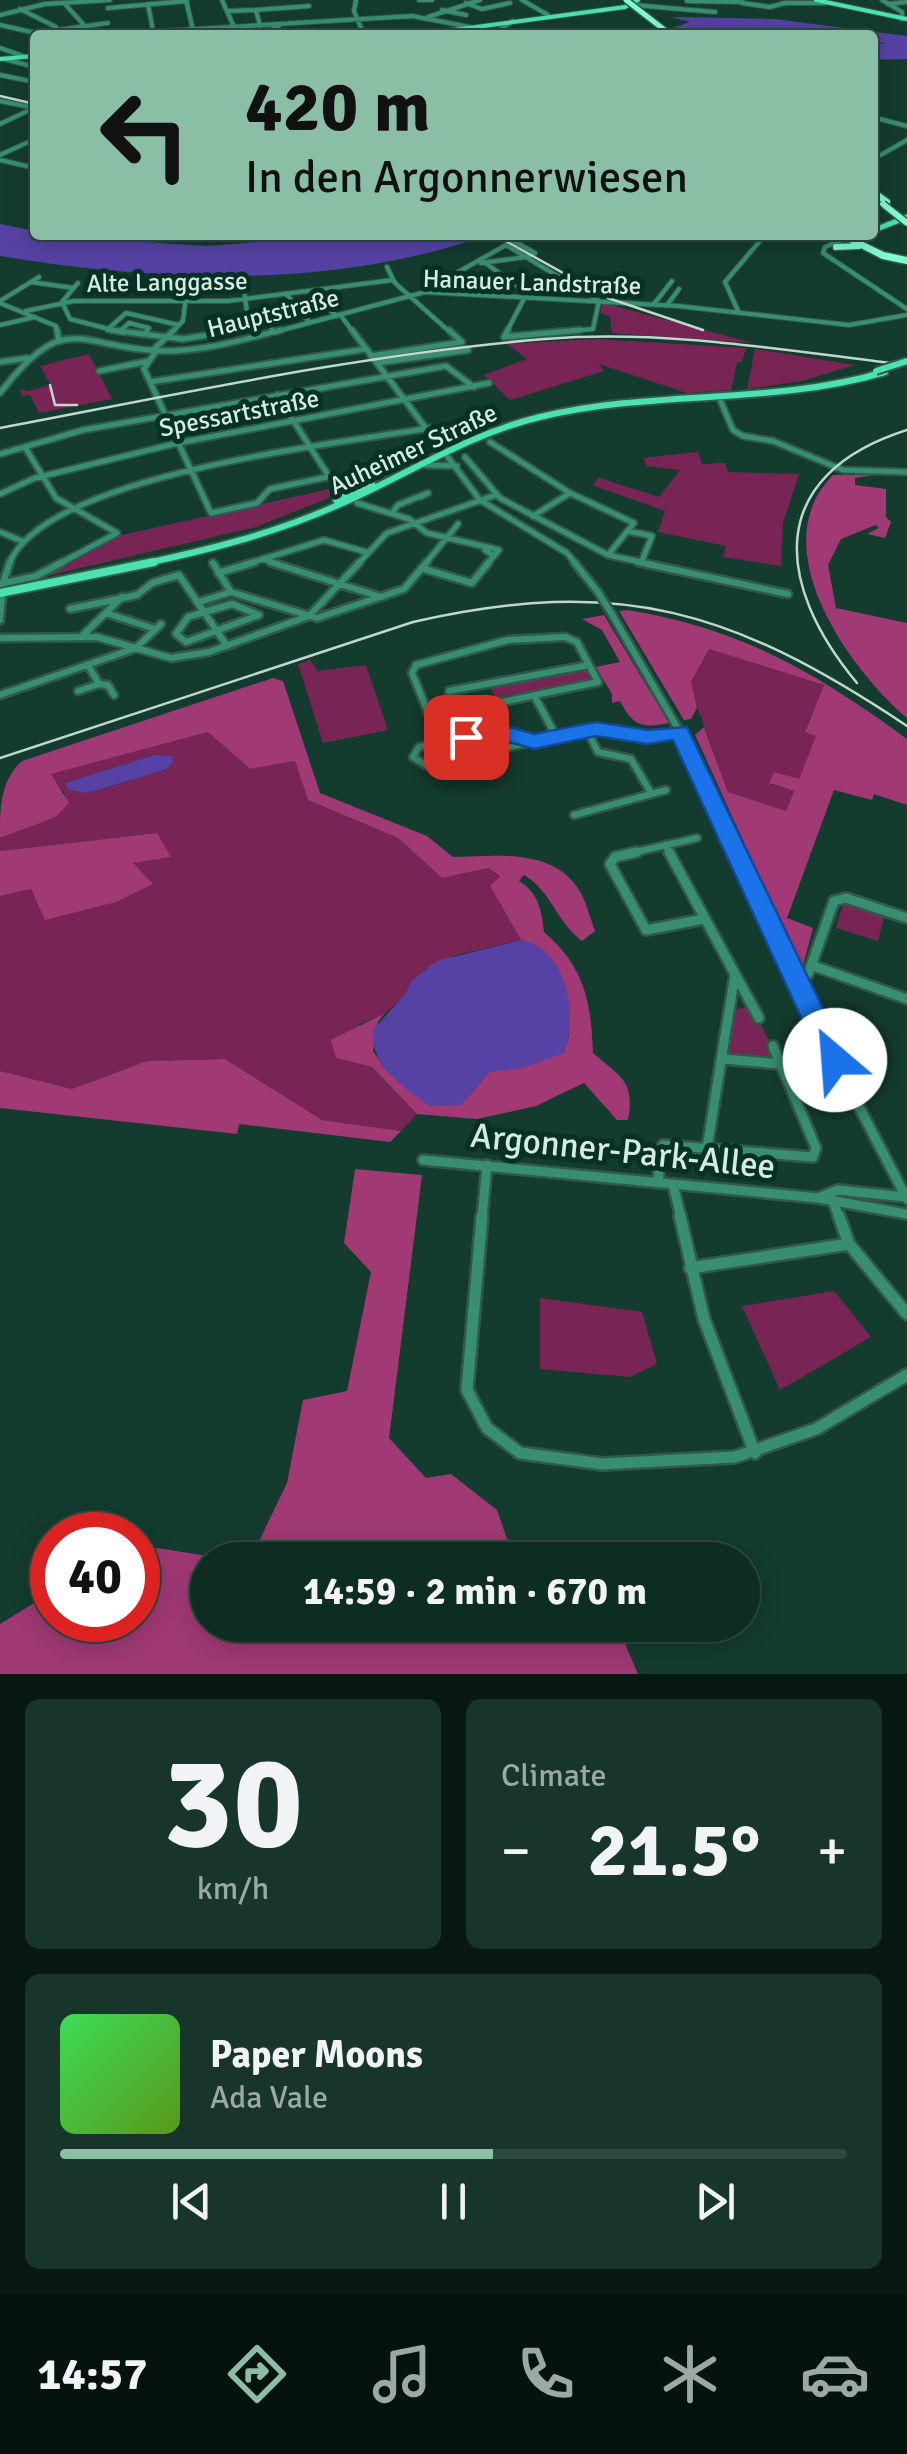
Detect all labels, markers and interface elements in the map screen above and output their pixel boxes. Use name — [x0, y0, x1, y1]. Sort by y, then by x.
text: 420 m — [245, 64, 430, 150]
icon: left — [80, 70, 210, 200]
text: In den Argonnerwiesen — [245, 150, 688, 205]
street label: Hanauer Landstraße — [422, 263, 642, 301]
street label: Alte Langgasse — [86, 265, 248, 299]
street label: Hauptstraße — [204, 282, 342, 344]
street label: Spessartstraße — [156, 382, 322, 444]
street label: Auheimer Straße — [324, 397, 502, 501]
pin — [424, 695, 509, 780]
icon: arrive — [439, 710, 494, 765]
position arrow — [783, 1008, 887, 1112]
street label: Argonner-Park-Allee — [469, 1114, 777, 1188]
speed limit sign: 40 — [30, 1512, 160, 1642]
text: 14:59 · 2 min · 670 m — [303, 1568, 647, 1615]
text: 30 — [163, 1724, 303, 1884]
text: Climate — [501, 1756, 607, 1795]
text: 21.5° — [588, 1804, 761, 1897]
text: − — [501, 1817, 531, 1885]
text: + — [817, 1817, 847, 1885]
text: km/h — [197, 1869, 269, 1908]
text: Paper Moons — [210, 2031, 423, 2078]
text: Ada Vale — [210, 2078, 328, 2117]
icon: previous — [164, 2174, 219, 2229]
icon: pause — [426, 2174, 481, 2229]
icon: next — [688, 2174, 743, 2229]
icon: directions — [222, 2339, 292, 2409]
icon: music — [367, 2339, 437, 2409]
icon: phone — [511, 2339, 581, 2409]
icon: climate — [655, 2339, 725, 2409]
icon: car — [800, 2339, 870, 2409]
text: 14:57 — [37, 2347, 148, 2402]

